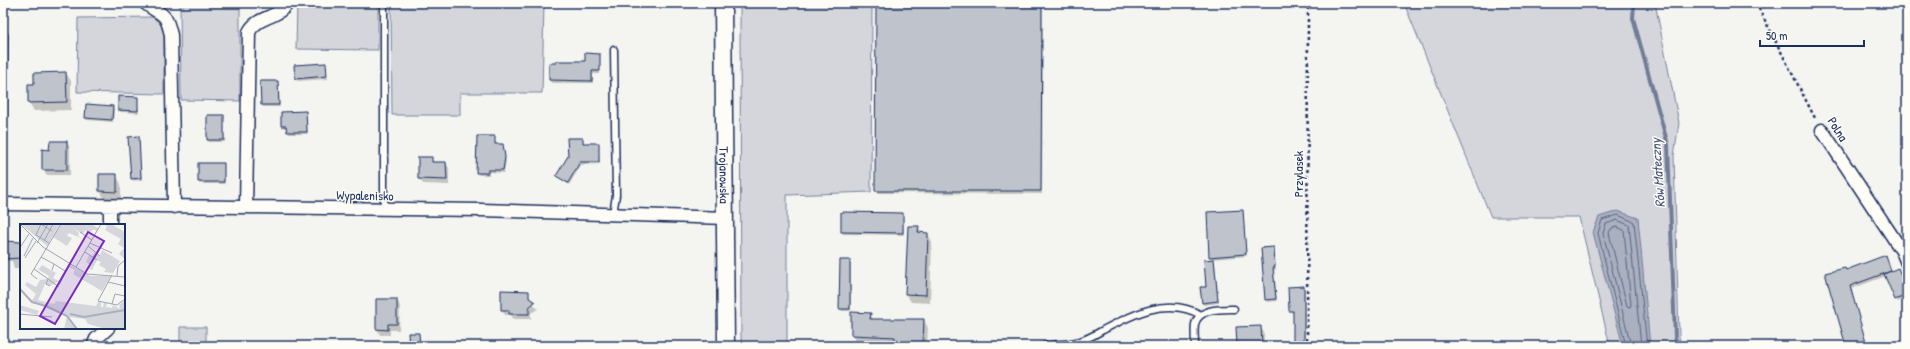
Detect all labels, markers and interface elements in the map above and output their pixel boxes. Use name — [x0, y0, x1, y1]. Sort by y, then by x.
scale bar — [1760, 22, 1864, 48]
text: 50 m — [1766, 27, 1787, 44]
street label: Polna — [1823, 113, 1853, 145]
water label: Rów Mateczny — [1645, 135, 1670, 208]
street label: Trojanowska — [715, 146, 734, 204]
street label: Przylasek — [1289, 150, 1307, 197]
street label: Wypalenisko — [336, 186, 394, 204]
inset map — [20, 224, 125, 329]

